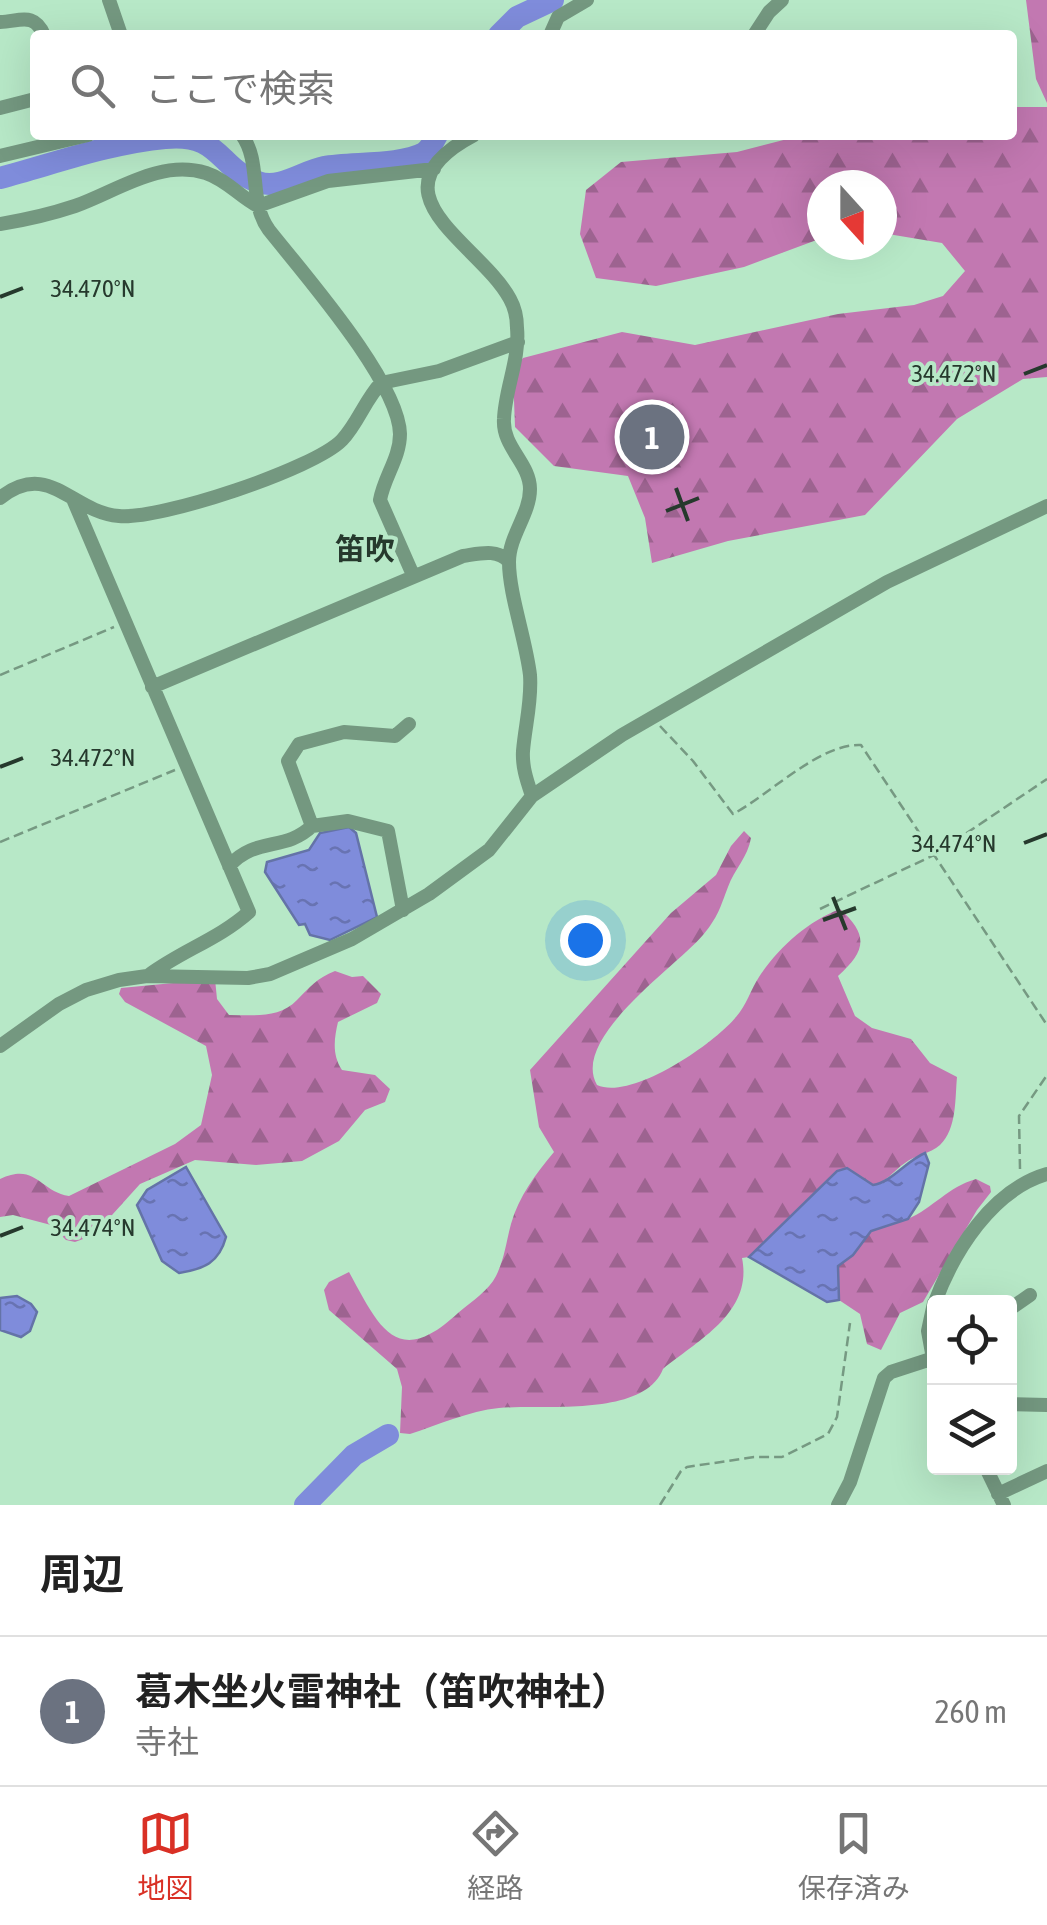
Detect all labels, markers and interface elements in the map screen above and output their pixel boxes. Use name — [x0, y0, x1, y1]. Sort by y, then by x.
search box — [30, 30, 1017, 140]
icon: search — [65, 58, 120, 113]
text: ここで検索 — [145, 67, 335, 110]
north arrow — [807, 170, 897, 260]
text: 34.470°N — [51, 274, 135, 302]
text: 34.472°N — [912, 359, 996, 387]
pin: 1 — [620, 400, 684, 474]
district label: 笛吹 — [335, 532, 395, 566]
text: 34.472°N — [51, 743, 135, 771]
text: 34.474°N — [912, 829, 996, 857]
your location — [560, 915, 611, 966]
text: 34.474°N — [51, 1213, 135, 1241]
map controls — [927, 1295, 1017, 1475]
button: locate — [927, 1295, 1017, 1385]
button: layers — [927, 1385, 1017, 1475]
text: 周辺 — [40, 1550, 124, 1598]
text: 葛木坐火雷神社（笛吹神社） — [135, 1670, 629, 1713]
text: 1 — [65, 1693, 80, 1730]
text: 260 m — [934, 1693, 1007, 1730]
text: 寺社 — [135, 1723, 199, 1760]
tab: 地図 — [137, 1806, 193, 1906]
tab: 経路 — [467, 1806, 524, 1906]
tab: 保存済み — [798, 1806, 910, 1906]

